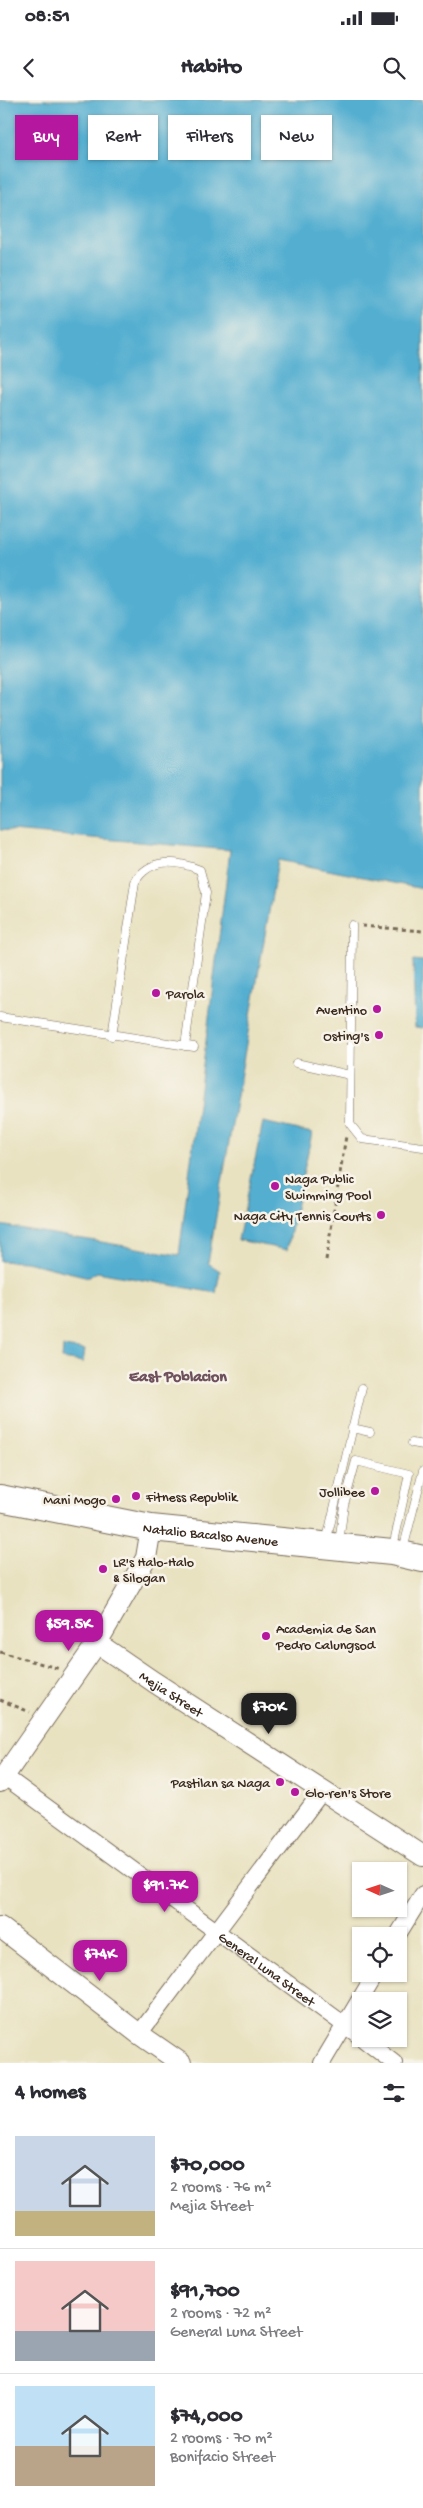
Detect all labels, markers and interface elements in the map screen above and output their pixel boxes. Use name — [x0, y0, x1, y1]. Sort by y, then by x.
text: 08:51 — [25, 6, 70, 29]
icon: back — [15, 54, 43, 82]
icon: search — [380, 54, 408, 82]
text: Habito — [181, 55, 242, 81]
chip: Buy — [15, 115, 78, 160]
chip: Rent — [88, 115, 158, 160]
chip: Filters — [168, 115, 251, 160]
chip: New — [261, 115, 332, 160]
marker: Parola — [150, 987, 162, 999]
place label: Parola — [165, 987, 206, 1004]
place label: Aventino — [316, 1003, 367, 1020]
marker: Aventino — [371, 1003, 383, 1015]
place label: Osting's — [323, 1029, 370, 1046]
marker: Osting's — [373, 1029, 385, 1041]
place label: Naga Public Swimming Pool — [285, 1172, 372, 1205]
marker: Naga Public Swimming Pool — [269, 1180, 281, 1192]
place label: Naga City Tennis Courts — [234, 1209, 372, 1226]
marker: Naga City Tennis Courts — [375, 1209, 387, 1221]
district label: East Poblacion — [129, 1369, 227, 1388]
place label: Jollibee — [319, 1485, 366, 1502]
marker: Jollibee — [369, 1485, 381, 1497]
marker: Fitness Republik — [130, 1490, 142, 1502]
place label: Fitness Republik — [145, 1490, 239, 1507]
place label: Mani Mogo — [43, 1493, 106, 1510]
marker: Mani Mogo — [110, 1493, 122, 1505]
street label: Natalio Bacalso Avenue — [141, 1521, 280, 1552]
place label: LR's Halo-Halo & Silogan — [113, 1555, 194, 1588]
marker: LR's Halo-Halo & Silogan — [97, 1563, 109, 1575]
pin: $59.5K — [28, 1610, 110, 1652]
text: $59.5K — [46, 1616, 92, 1635]
place label: Academia de San Pedro Calungsod — [275, 1622, 377, 1655]
marker: Academia de San Pedro Calungsod — [260, 1630, 272, 1642]
street label: Mejia Street — [135, 1668, 206, 1723]
pin: $70K — [239, 1692, 299, 1735]
text: $70K — [252, 1699, 286, 1718]
place label: Pastilan sa Naga — [170, 1776, 271, 1793]
marker: Pastilan sa Naga — [274, 1776, 286, 1788]
marker: Glo-ren's Store — [289, 1786, 301, 1798]
place label: Glo-ren's Store — [305, 1786, 392, 1803]
north arrow — [352, 1862, 408, 1918]
map controls — [352, 1862, 407, 2047]
pin: $91.7K — [124, 1870, 206, 1913]
text: $91.7K — [143, 1877, 187, 1896]
button: locate — [352, 1927, 407, 1982]
street label: General Luna Street — [214, 1929, 319, 2012]
pin: $74K — [70, 1940, 130, 1982]
text: $74K — [84, 1946, 116, 1965]
button: layers — [352, 1992, 407, 2047]
icon: filters — [380, 2079, 408, 2107]
text: 4 homes — [15, 2081, 86, 2106]
text: $70,000 — [170, 2154, 245, 2179]
icon: home — [55, 2156, 115, 2216]
text: 2 rooms · 76 m² — [170, 2179, 272, 2198]
text: Mejia Street — [170, 2198, 253, 2217]
text: $91,700 — [170, 2280, 240, 2305]
icon: home — [55, 2281, 115, 2341]
text: 2 rooms · 72 m² — [170, 2305, 271, 2324]
text: General Luna Street — [170, 2324, 302, 2343]
text: $74,000 — [170, 2405, 243, 2430]
icon: home — [55, 2406, 115, 2466]
text: 2 rooms · 70 m² — [170, 2430, 273, 2449]
text: Bonifacio Street — [170, 2449, 275, 2468]

